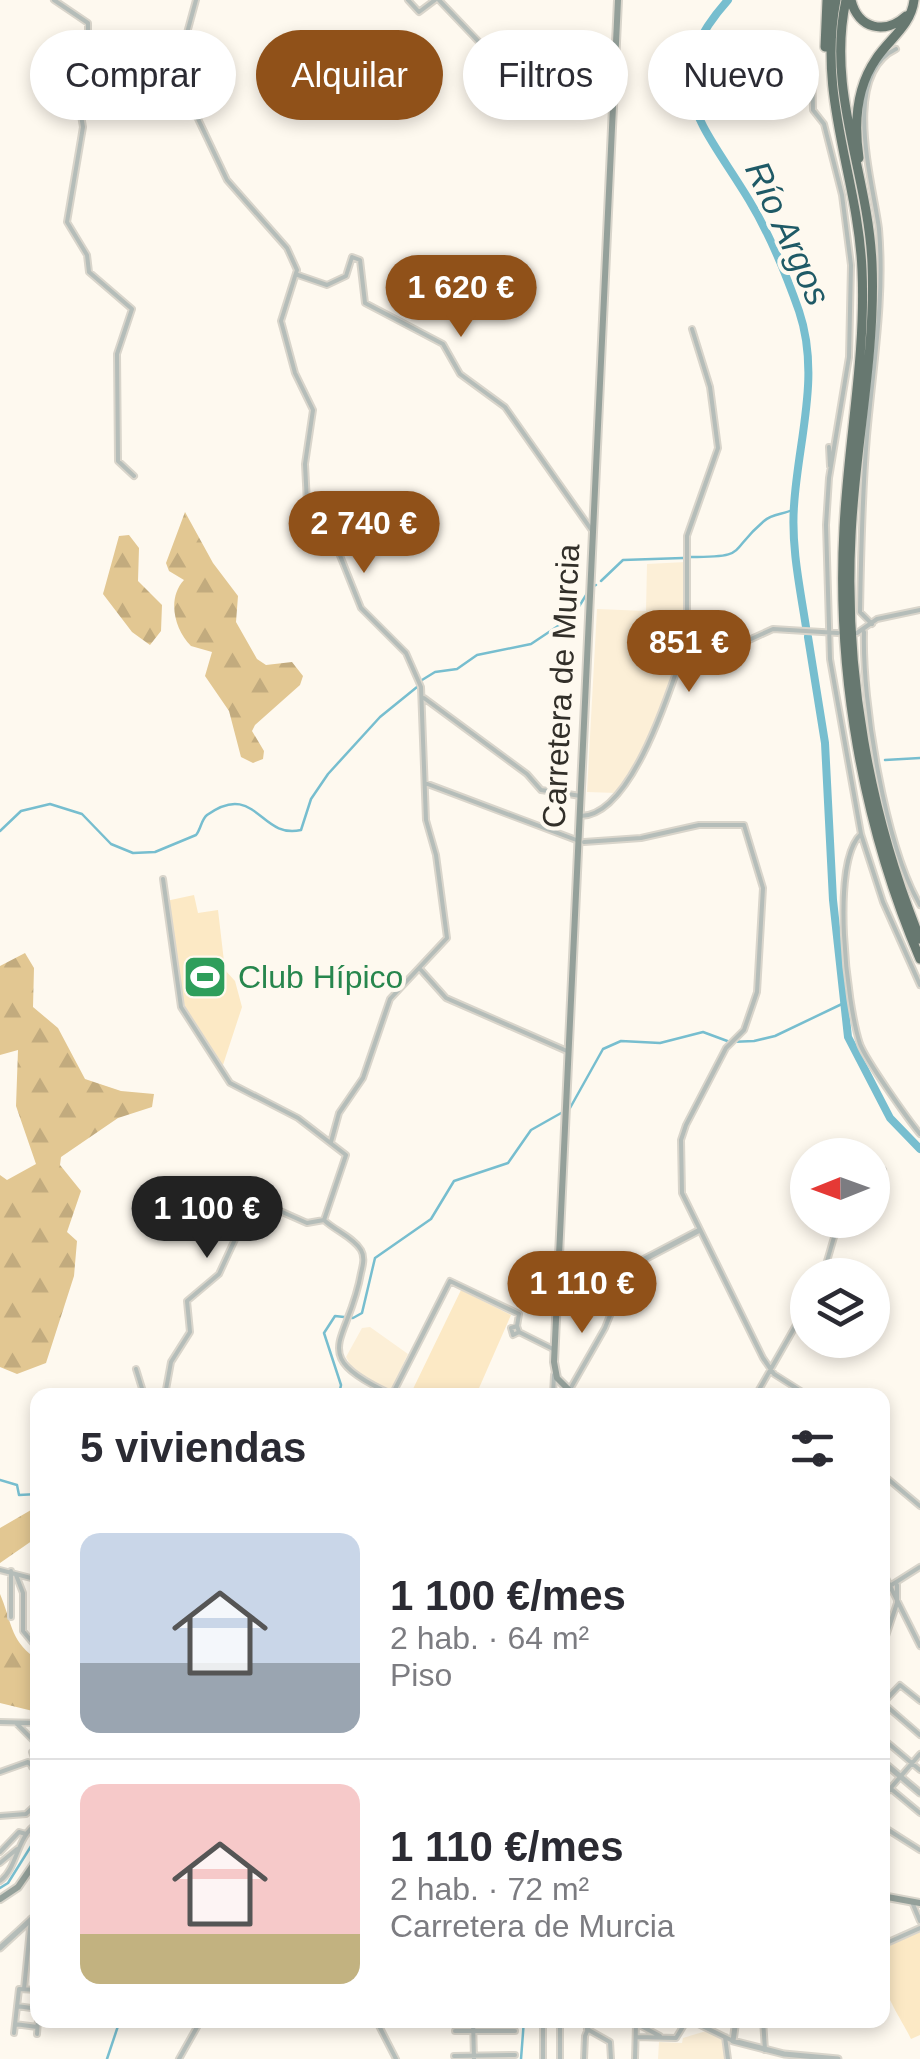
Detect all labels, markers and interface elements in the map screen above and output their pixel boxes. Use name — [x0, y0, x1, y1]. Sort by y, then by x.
chip: Comprar — [30, 30, 236, 120]
chip: Alquilar — [256, 30, 443, 120]
chip: Filtros — [463, 30, 628, 120]
chip: Nuevo — [648, 30, 819, 120]
water label: Río Argos — [738, 155, 839, 311]
pin: 1 620 € — [369, 255, 553, 340]
text: 1 620 € — [408, 269, 514, 305]
pin: 2 740 € — [272, 491, 456, 576]
text: 2 740 € — [311, 505, 417, 541]
street label: Carretera de Murcia — [536, 543, 586, 829]
pin: 851 € — [619, 610, 759, 695]
text: 851 € — [649, 624, 729, 660]
sports icon: Club Hípico — [182, 954, 228, 1000]
place label: Club Hípico — [238, 959, 403, 995]
north arrow — [790, 1138, 890, 1238]
map controls — [790, 1138, 890, 1358]
pin: 1 100 € — [115, 1176, 299, 1261]
text: 1 100 € — [154, 1190, 260, 1226]
pin: 1 110 € — [490, 1251, 674, 1336]
button: layers — [790, 1258, 890, 1358]
text: 1 110 € — [530, 1265, 635, 1301]
icon: filters — [785, 1421, 840, 1476]
text: 5 viviendas — [80, 1424, 306, 1471]
text: 1 100 €/mes — [390, 1572, 626, 1619]
icon: home — [160, 1573, 280, 1693]
text: 2 hab. · 64 m² — [390, 1620, 589, 1656]
text: Piso — [390, 1657, 452, 1693]
text: 1 110 €/mes — [390, 1823, 624, 1870]
icon: home — [160, 1824, 280, 1944]
text: 2 hab. · 72 m² — [390, 1871, 589, 1907]
text: Carretera de Murcia — [390, 1908, 675, 1944]

